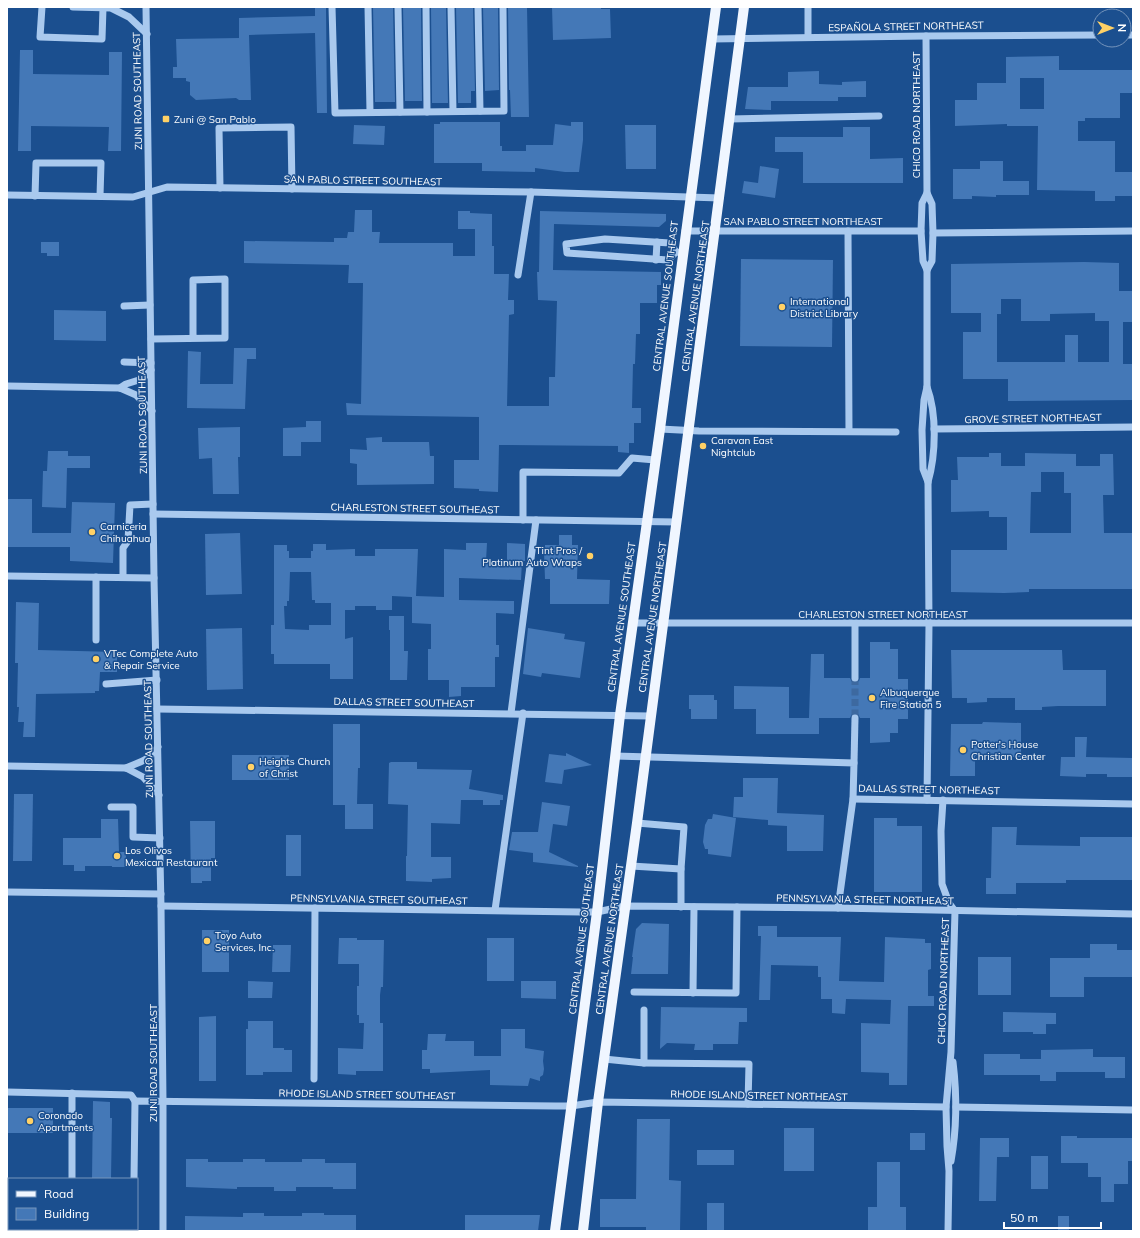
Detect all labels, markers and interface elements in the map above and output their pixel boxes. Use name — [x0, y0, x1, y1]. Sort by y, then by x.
north arrow — [1092, 8, 1132, 48]
street label: ESPAÑOLA STREET NORTHEAST — [828, 19, 984, 34]
text: N — [1115, 24, 1129, 32]
street label: ZUNI ROAD SOUTHEAST — [130, 32, 145, 150]
street label: CHICO ROAD NORTHEAST — [910, 52, 923, 178]
place label: Zuni @ San Pablo — [174, 113, 256, 126]
marker: Zuni @ San Pablo — [161, 114, 171, 124]
street label: SAN PABLO STREET SOUTHEAST — [284, 173, 442, 188]
street label: SAN PABLO STREET NORTHEAST — [723, 215, 883, 228]
street label: CENTRAL AVENUE SOUTHEAST — [650, 220, 681, 372]
street label: CENTRAL AVENUE NORTHEAST — [678, 220, 713, 372]
place label: International District Library — [790, 295, 859, 320]
marker: International District Library — [777, 302, 787, 312]
street label: ZUNI ROAD SOUTHEAST — [135, 356, 150, 474]
street label: GROVE STREET NORTHEAST — [964, 411, 1102, 426]
place label: Caravan East Nightclub — [711, 434, 774, 459]
marker: Caravan East Nightclub — [698, 441, 708, 451]
street label: CHARLESTON STREET SOUTHEAST — [330, 501, 500, 516]
place label: Carniceria Chihuahua — [100, 520, 150, 545]
marker: Carniceria Chihuahua — [87, 527, 97, 537]
street label: CENTRAL AVENUE SOUTHEAST — [605, 541, 638, 693]
street label: CENTRAL AVENUE NORTHEAST — [635, 541, 670, 693]
place label: Tint Pros / Platinum Auto Wraps — [482, 544, 583, 569]
marker: Tint Pros / Platinum Auto Wraps — [585, 551, 595, 561]
street label: CHARLESTON STREET NORTHEAST — [798, 608, 968, 621]
place label: VTec Complete Auto & Repair Service — [104, 647, 198, 672]
marker: VTec Complete Auto & Repair Service — [91, 654, 101, 664]
street label: ZUNI ROAD SOUTHEAST — [141, 680, 156, 798]
place label: Albuquerque Fire Station 5 — [880, 686, 941, 711]
marker: Albuquerque Fire Station 5 — [867, 693, 877, 703]
street label: DALLAS STREET SOUTHEAST — [333, 695, 475, 710]
place label: Potter's House Christian Center — [971, 738, 1046, 763]
marker: Potter's House Christian Center — [958, 745, 968, 755]
place label: Heights Church of Christ — [259, 755, 330, 780]
marker: Heights Church of Christ — [246, 762, 256, 772]
street label: DALLAS STREET NORTHEAST — [858, 782, 1000, 797]
place label: Los Olivos Mexican Restaurant — [125, 844, 218, 869]
marker: Los Olivos Mexican Restaurant — [112, 851, 122, 861]
street label: CENTRAL AVENUE SOUTHEAST — [566, 863, 597, 1015]
street label: CENTRAL AVENUE NORTHEAST — [592, 863, 627, 1015]
street label: PENNSYLVANIA STREET SOUTHEAST — [290, 891, 468, 908]
street label: PENNSYLVANIA STREET NORTHEAST — [776, 891, 954, 908]
street label: CHICO ROAD NORTHEAST — [935, 917, 952, 1045]
place label: Toyo Auto Services, Inc. — [215, 929, 274, 954]
marker: Toyo Auto Services, Inc. — [202, 936, 212, 946]
street label: ZUNI ROAD SOUTHEAST — [147, 1004, 160, 1122]
street label: RHODE ISLAND STREET SOUTHEAST — [279, 1086, 455, 1103]
street label: RHODE ISLAND STREET NORTHEAST — [670, 1087, 848, 1104]
place label: Coronado Apartments — [38, 1109, 93, 1134]
marker: Coronado Apartments — [25, 1116, 35, 1126]
legend — [8, 1178, 138, 1230]
text: Road — [44, 1186, 73, 1201]
scale bar — [1004, 1204, 1101, 1230]
text: Building — [44, 1206, 89, 1221]
text: 50 m — [1010, 1210, 1038, 1225]

